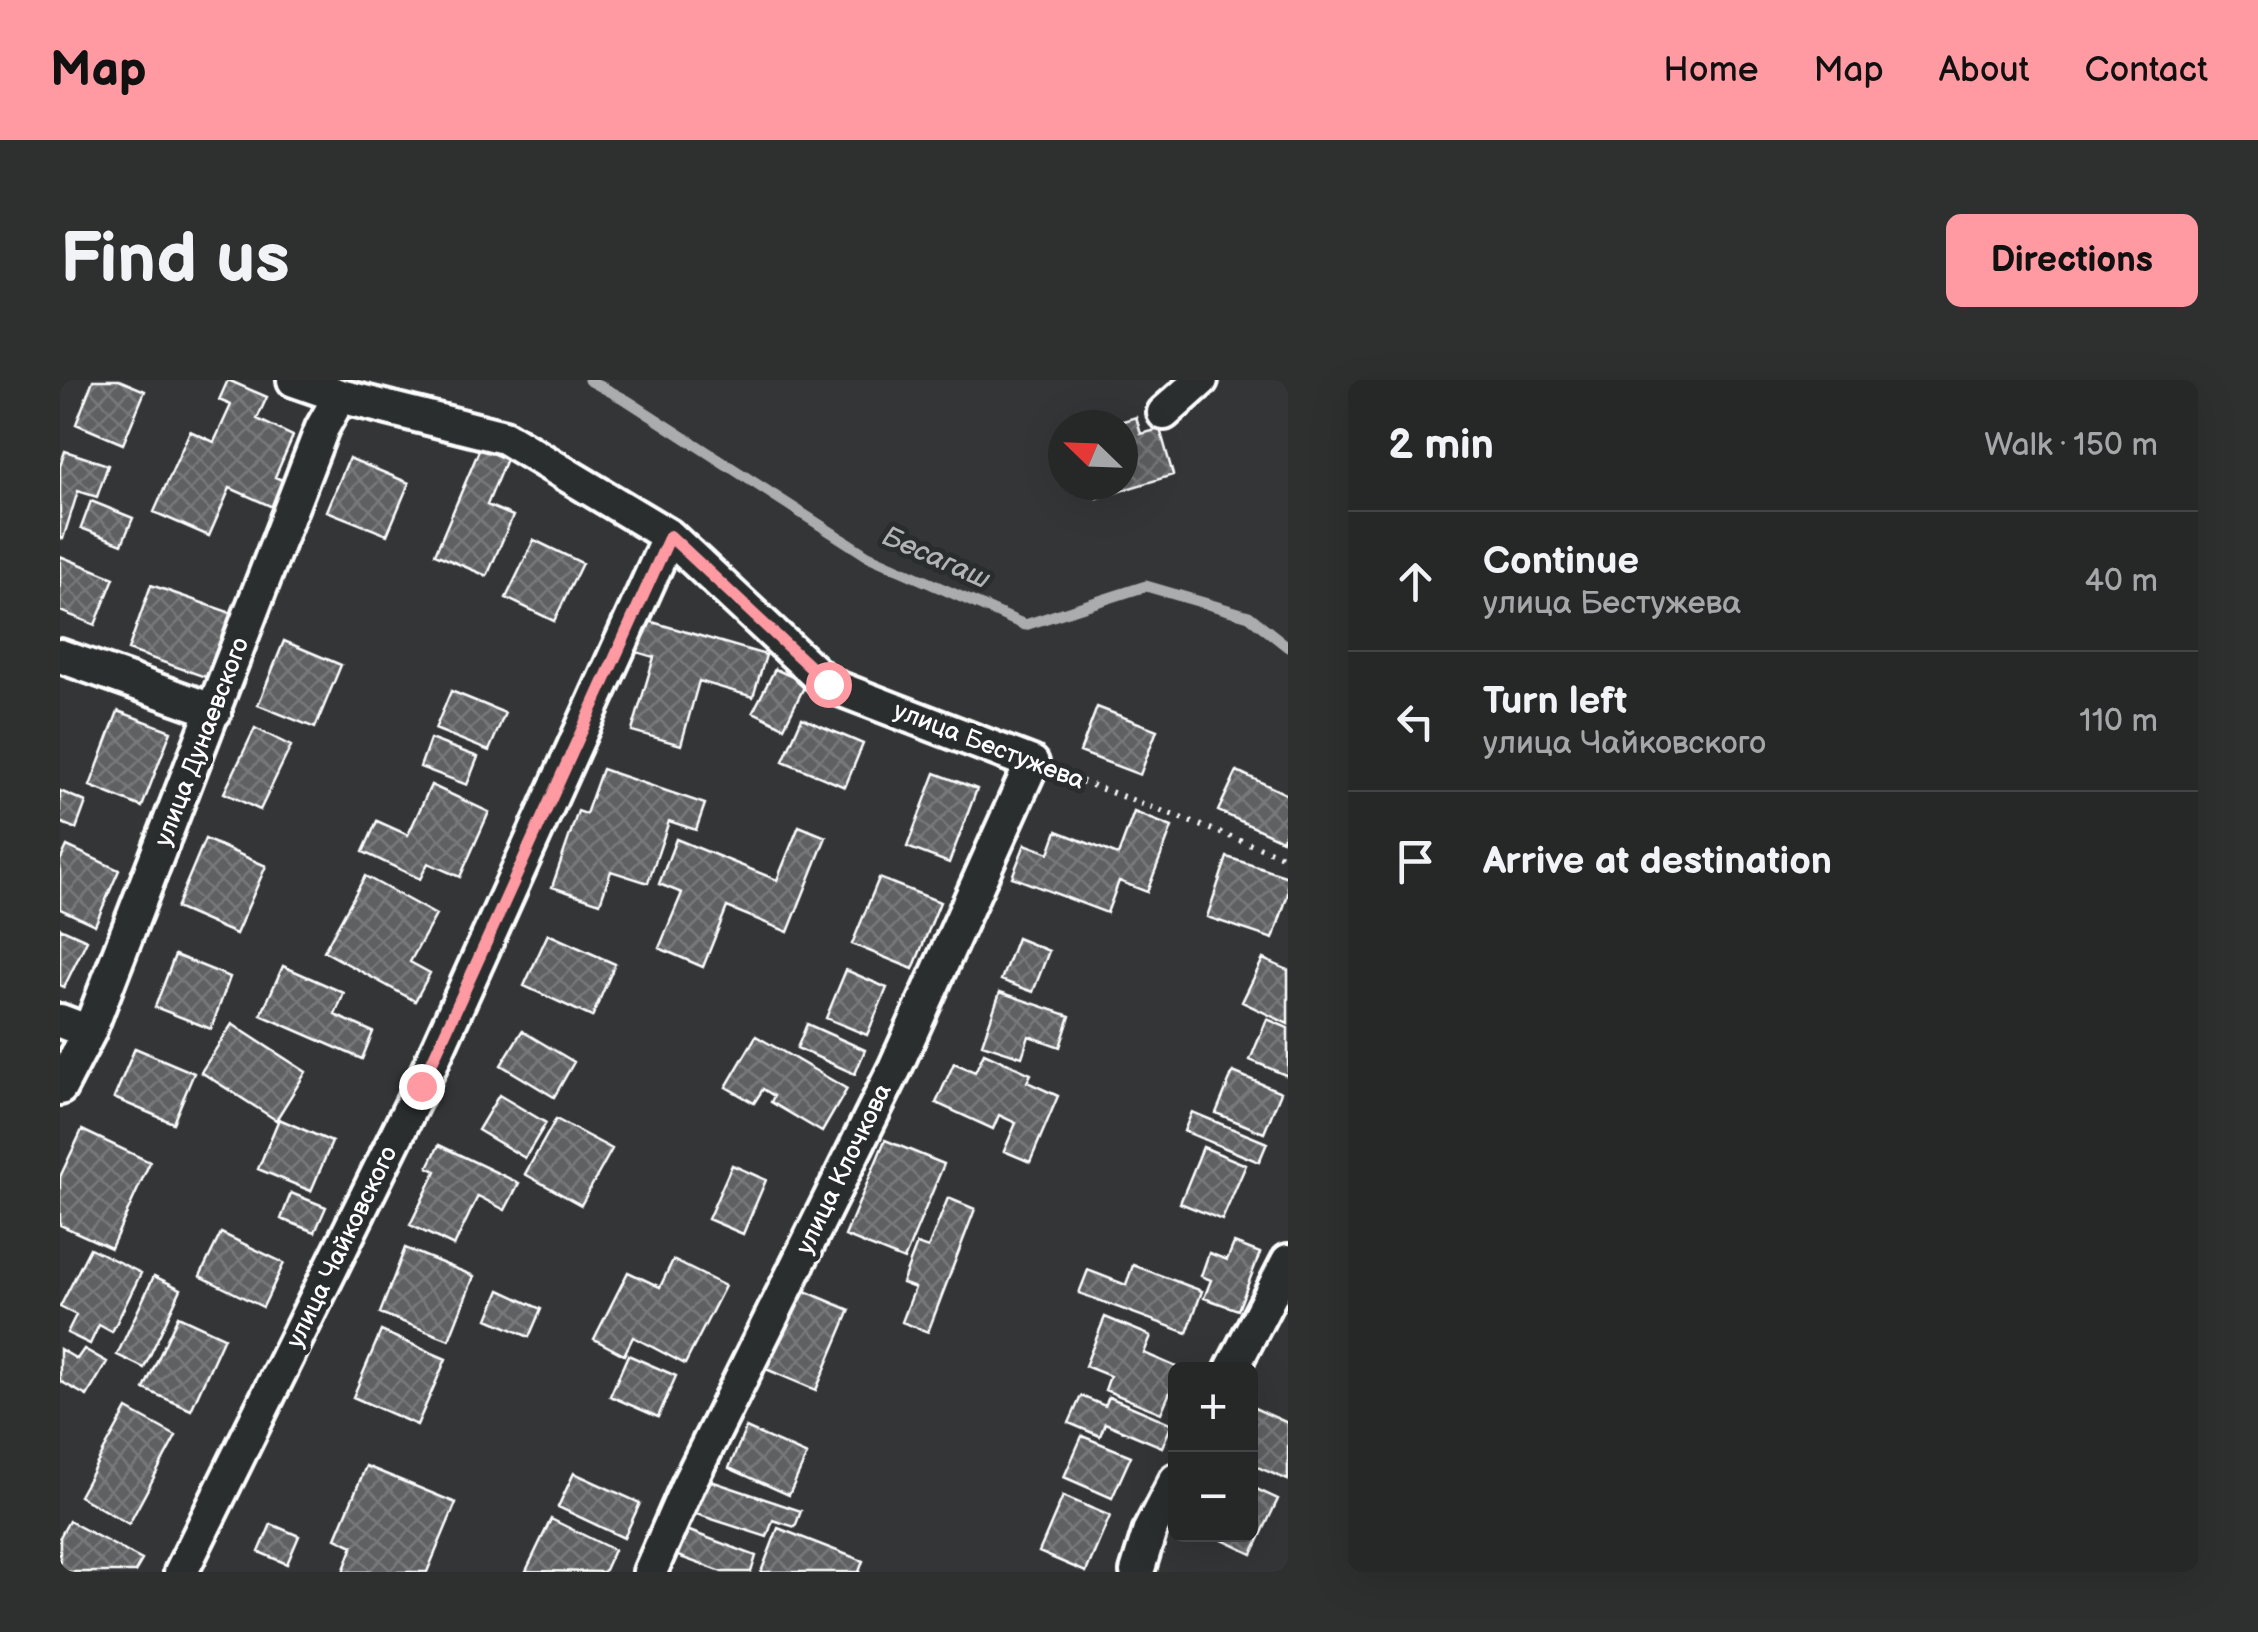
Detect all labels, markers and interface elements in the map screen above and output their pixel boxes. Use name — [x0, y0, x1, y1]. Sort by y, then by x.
text: Map — [50, 42, 146, 99]
text: Home — [1663, 49, 1758, 92]
text: Map — [1813, 49, 1884, 92]
text: About — [1939, 49, 2030, 92]
text: Contact — [2085, 49, 2208, 92]
button: Directions — [1946, 214, 2198, 307]
text: Find us — [60, 218, 290, 302]
north arrow — [1048, 410, 1138, 500]
text: 2 min — [1388, 420, 1494, 471]
text: Walk · 150 m — [1984, 426, 2158, 465]
water label: Бесагаш — [877, 520, 995, 597]
text: Continue — [1483, 539, 1639, 584]
icon: ahead — [1388, 554, 1443, 609]
text: 40 m — [2085, 562, 2158, 601]
text: улица Бестужева — [1483, 584, 1741, 623]
street label: улица Дунаевского — [148, 633, 256, 851]
route start — [806, 662, 852, 708]
text: Turn left — [1483, 679, 1627, 724]
icon: left — [1388, 694, 1443, 749]
street label: улица Бестужева — [889, 695, 1089, 797]
text: 110 m — [2079, 702, 2158, 741]
text: улица Чайковского — [1483, 724, 1766, 763]
icon: arrive — [1388, 834, 1443, 889]
text: Arrive at destination — [1483, 839, 1832, 884]
route end — [399, 1064, 445, 1110]
street label: улица Клочкова — [789, 1078, 899, 1259]
street label: улица Чайковского — [280, 1141, 404, 1353]
map controls — [1168, 1362, 1258, 1542]
button: + — [1168, 1362, 1258, 1452]
button: − — [1168, 1452, 1258, 1542]

